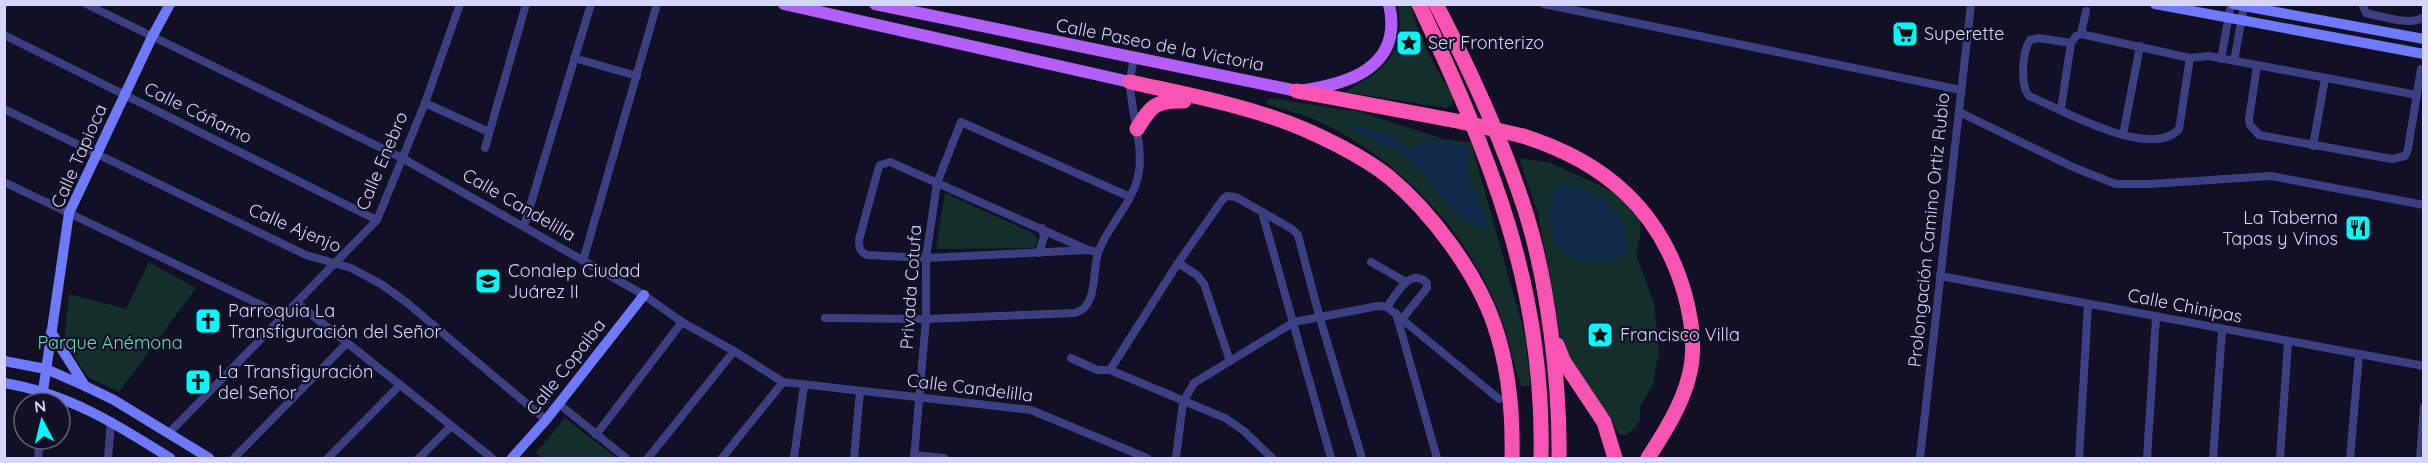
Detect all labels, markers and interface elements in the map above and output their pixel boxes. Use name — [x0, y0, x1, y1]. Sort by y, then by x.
street label: Calle Paseo de la Victoria — [1054, 13, 1266, 76]
supermarket icon: Superette — [1890, 19, 1920, 49]
place label: Superette — [1924, 22, 2004, 45]
place icon: Ser Fronterizo — [1394, 28, 1424, 58]
place label: Ser Fronterizo — [1428, 31, 1544, 54]
street label: Calle Cáñamo — [141, 77, 256, 149]
street label: Prolongación Camino Ortiz Rubio — [1903, 92, 1954, 368]
street label: Calle Tapioca — [45, 100, 112, 211]
street label: Calle Enebro — [350, 108, 413, 214]
street label: Calle Candelilla — [458, 163, 580, 246]
street label: Calle Ajenjo — [245, 198, 345, 257]
place label: La Taberna Tapas y Vinos — [2222, 206, 2338, 250]
restaurant icon: La Taberna Tapas y Vinos — [2343, 213, 2373, 243]
street label: Privada Cotufa — [895, 224, 926, 350]
place label: Conalep Ciudad Juárez II — [508, 259, 640, 303]
school or university icon: Conalep Ciudad Juárez II — [473, 266, 503, 296]
street label: Calle Chinipas — [2126, 283, 2244, 328]
place label: Parroquia La Transfiguración del Señor — [228, 299, 442, 343]
church icon: Parroquia La Transfiguración del Señor — [193, 306, 223, 336]
street label: Calle Copaiba — [521, 314, 610, 419]
place icon: Francisco Villa — [1585, 320, 1615, 350]
place label: Francisco Villa — [1620, 323, 1740, 346]
park label: Parque Anémona — [37, 331, 183, 354]
place label: La Transfiguración del Señor — [218, 360, 373, 404]
church icon: La Transfiguración del Señor — [183, 367, 213, 397]
street label: Calle Candelilla — [906, 368, 1035, 407]
north arrow — [12, 391, 72, 451]
text: N — [33, 395, 47, 417]

